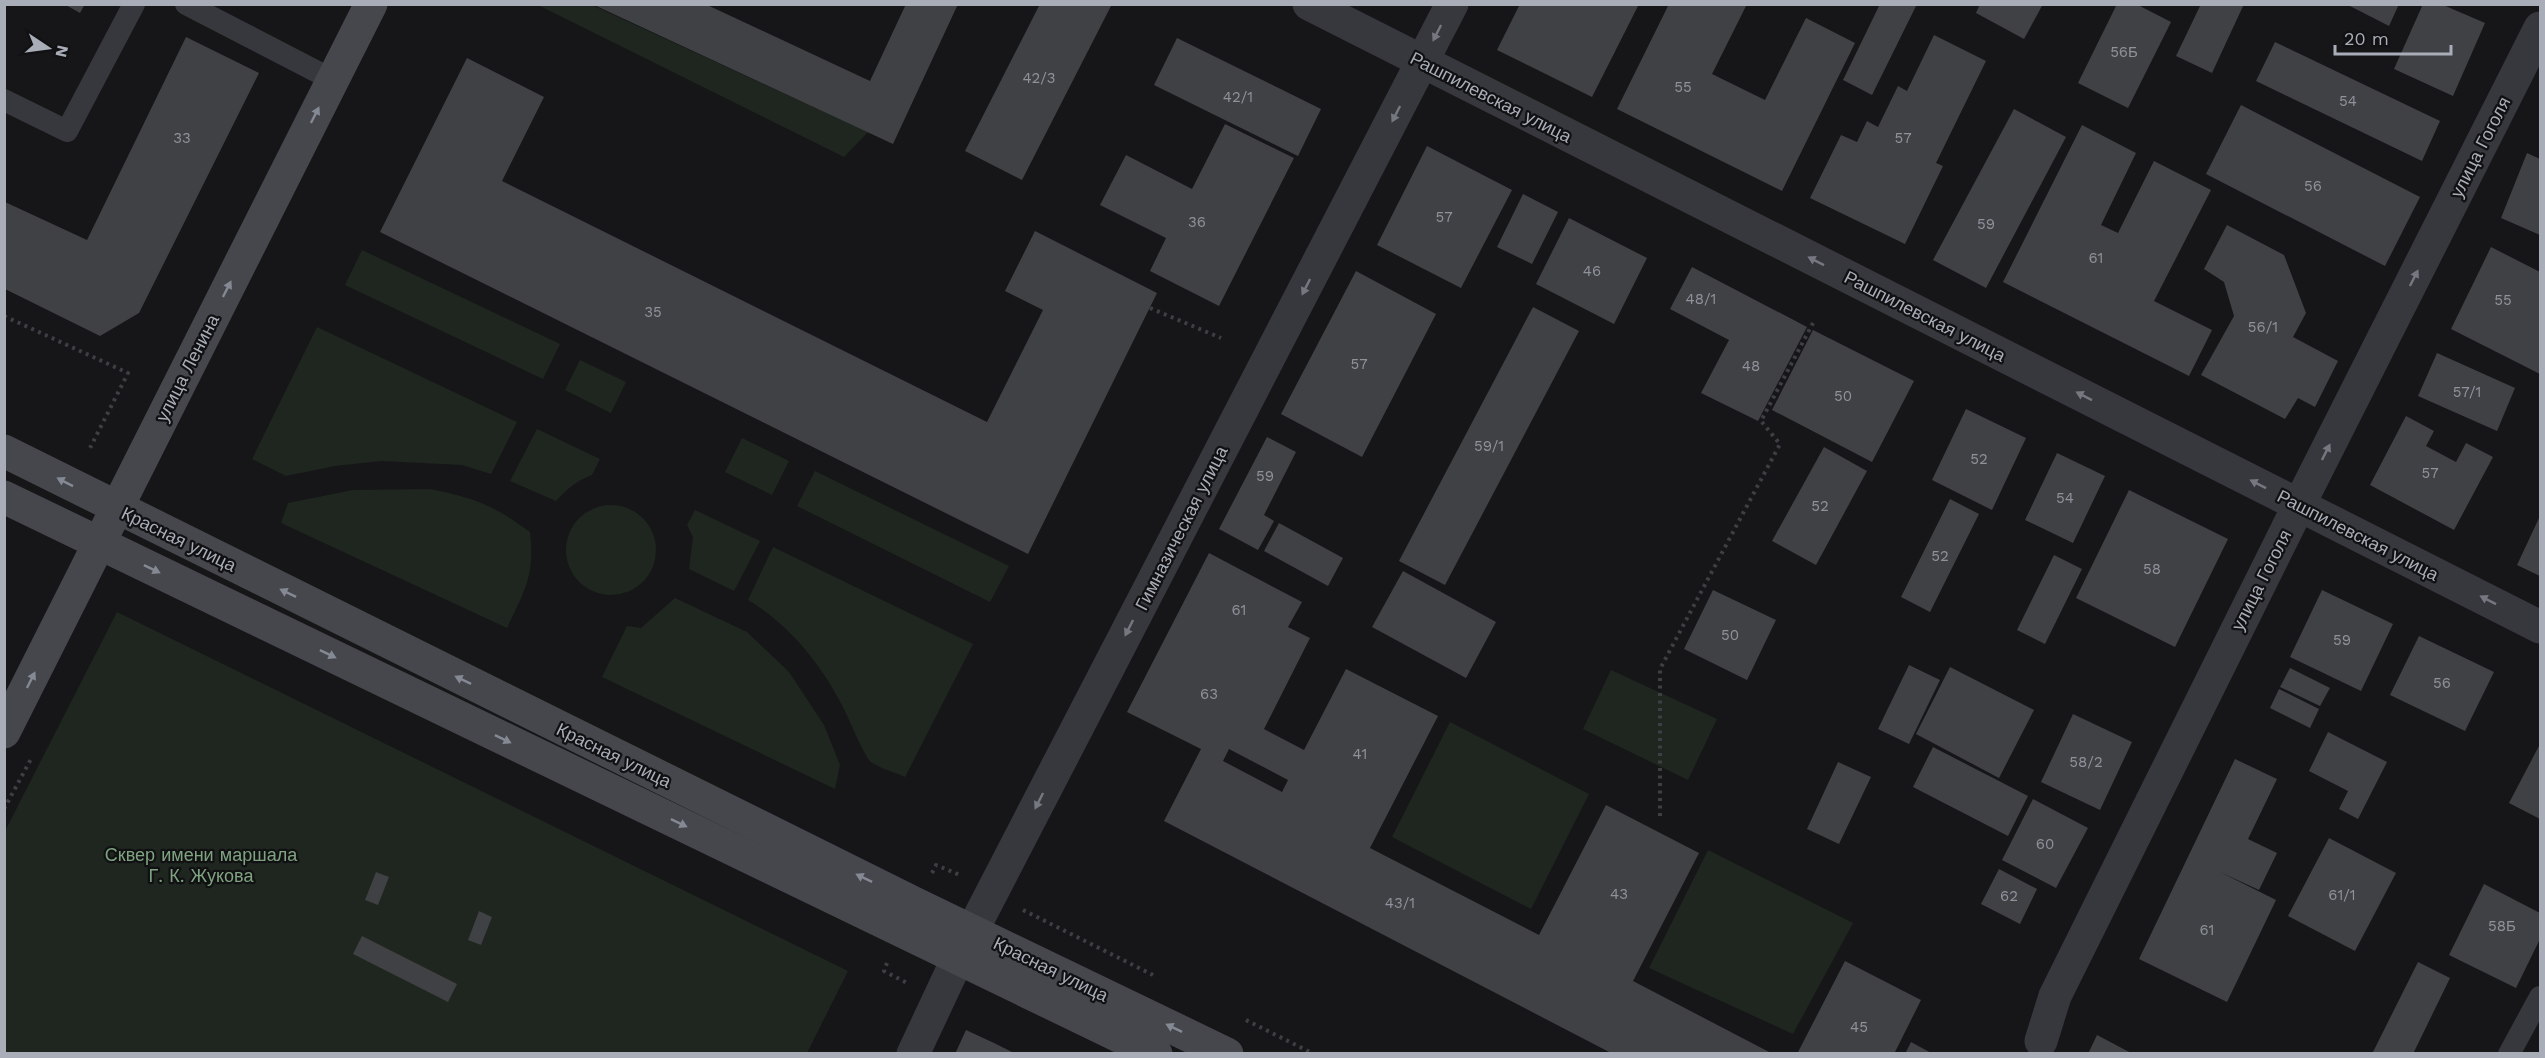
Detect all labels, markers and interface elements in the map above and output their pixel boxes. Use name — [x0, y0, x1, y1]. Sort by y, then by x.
north arrow — [18, 18, 78, 78]
scale bar — [2335, 18, 2450, 56]
one-way arrow — [1432, 25, 1442, 42]
text: 20 m — [2344, 28, 2389, 49]
text: N — [52, 43, 73, 59]
house number: 56Б — [2110, 43, 2138, 61]
street label: Рашпилевская улица — [1407, 47, 1576, 147]
house number: 42/3 — [1022, 69, 1056, 87]
house number: 55 — [1674, 78, 1692, 96]
house number: 42/1 — [1223, 88, 1253, 106]
house number: 54 — [2339, 92, 2357, 110]
street label: улица Гоголя — [2446, 93, 2514, 201]
one-way arrow — [1391, 105, 1401, 123]
one-way arrow — [310, 106, 320, 123]
house number: 33 — [173, 129, 191, 147]
house number: 57 — [1894, 129, 1912, 147]
house number: 56 — [2304, 177, 2322, 195]
house number: 57 — [1435, 208, 1453, 226]
house number: 36 — [1188, 213, 1206, 231]
house number: 59 — [1977, 215, 1995, 233]
house number: 61 — [2089, 249, 2103, 267]
one-way arrow — [1807, 256, 1824, 266]
house number: 46 — [1583, 262, 1601, 280]
street label: Рашпилевская улица — [1841, 266, 2010, 366]
one-way arrow — [2409, 270, 2418, 287]
one-way arrow — [1301, 279, 1311, 296]
one-way arrow — [223, 280, 232, 297]
house number: 48/1 — [1686, 290, 1716, 308]
house number: 55 — [2494, 291, 2512, 309]
house number: 35 — [644, 303, 662, 321]
street label: улица Ленина — [151, 310, 223, 425]
house number: 56/1 — [2248, 318, 2278, 336]
house number: 57 — [1350, 355, 1368, 373]
house number: 48 — [1742, 357, 1760, 375]
house number: 57/1 — [2453, 383, 2481, 401]
house number: 50 — [1834, 387, 1852, 405]
one-way arrow — [2075, 391, 2092, 401]
house number: 59/1 — [1474, 437, 1504, 455]
street label: Гимназическая улица — [1130, 442, 1232, 614]
one-way arrow — [2321, 444, 2330, 461]
house number: 52 — [1970, 450, 1988, 468]
house number: 57 — [2421, 464, 2439, 482]
house number: 59 — [1256, 467, 1274, 485]
one-way arrow — [56, 477, 73, 486]
one-way arrow — [2249, 479, 2266, 489]
street label: Рашпилевская улица — [2274, 485, 2443, 585]
house number: 54 — [2056, 489, 2074, 507]
house number: 52 — [1811, 497, 1829, 515]
street label: Красная улица — [118, 502, 241, 576]
street label: улица Гоголя — [2227, 526, 2295, 634]
house number: 52 — [1931, 547, 1949, 565]
house number: 58 — [2143, 560, 2161, 578]
one-way arrow — [144, 565, 161, 574]
one-way arrow — [280, 589, 297, 598]
one-way arrow — [2480, 595, 2497, 605]
house number: 61 — [1232, 601, 1246, 619]
one-way arrow — [1124, 620, 1134, 637]
house number: 50 — [1721, 626, 1739, 644]
house number: 59 — [2333, 631, 2351, 649]
one-way arrow — [319, 649, 336, 658]
one-way arrow — [26, 671, 36, 688]
house number: 56 — [2433, 674, 2451, 692]
one-way arrow — [455, 675, 472, 685]
house number: 63 — [1200, 685, 1218, 703]
street label: Красная улица — [553, 718, 676, 792]
one-way arrow — [495, 734, 512, 743]
house number: 41 — [1353, 745, 1367, 763]
house number: 58/2 — [2069, 753, 2103, 771]
one-way arrow — [1034, 793, 1044, 810]
one-way arrow — [671, 819, 688, 828]
house number: 60 — [2036, 835, 2054, 853]
park label: Сквер имени маршала Г. К. Жукова — [105, 844, 298, 886]
one-way arrow — [855, 874, 872, 883]
house number: 43 — [1610, 885, 1628, 903]
house number: 61/1 — [2328, 886, 2356, 904]
house number: 62 — [2000, 887, 2018, 905]
house number: 43/1 — [1385, 894, 1415, 912]
house number: 58Б — [2488, 917, 2516, 935]
house number: 61 — [2200, 921, 2214, 939]
street label: Красная улица — [990, 932, 1113, 1006]
house number: 45 — [1850, 1018, 1868, 1036]
one-way arrow — [1165, 1024, 1182, 1033]

